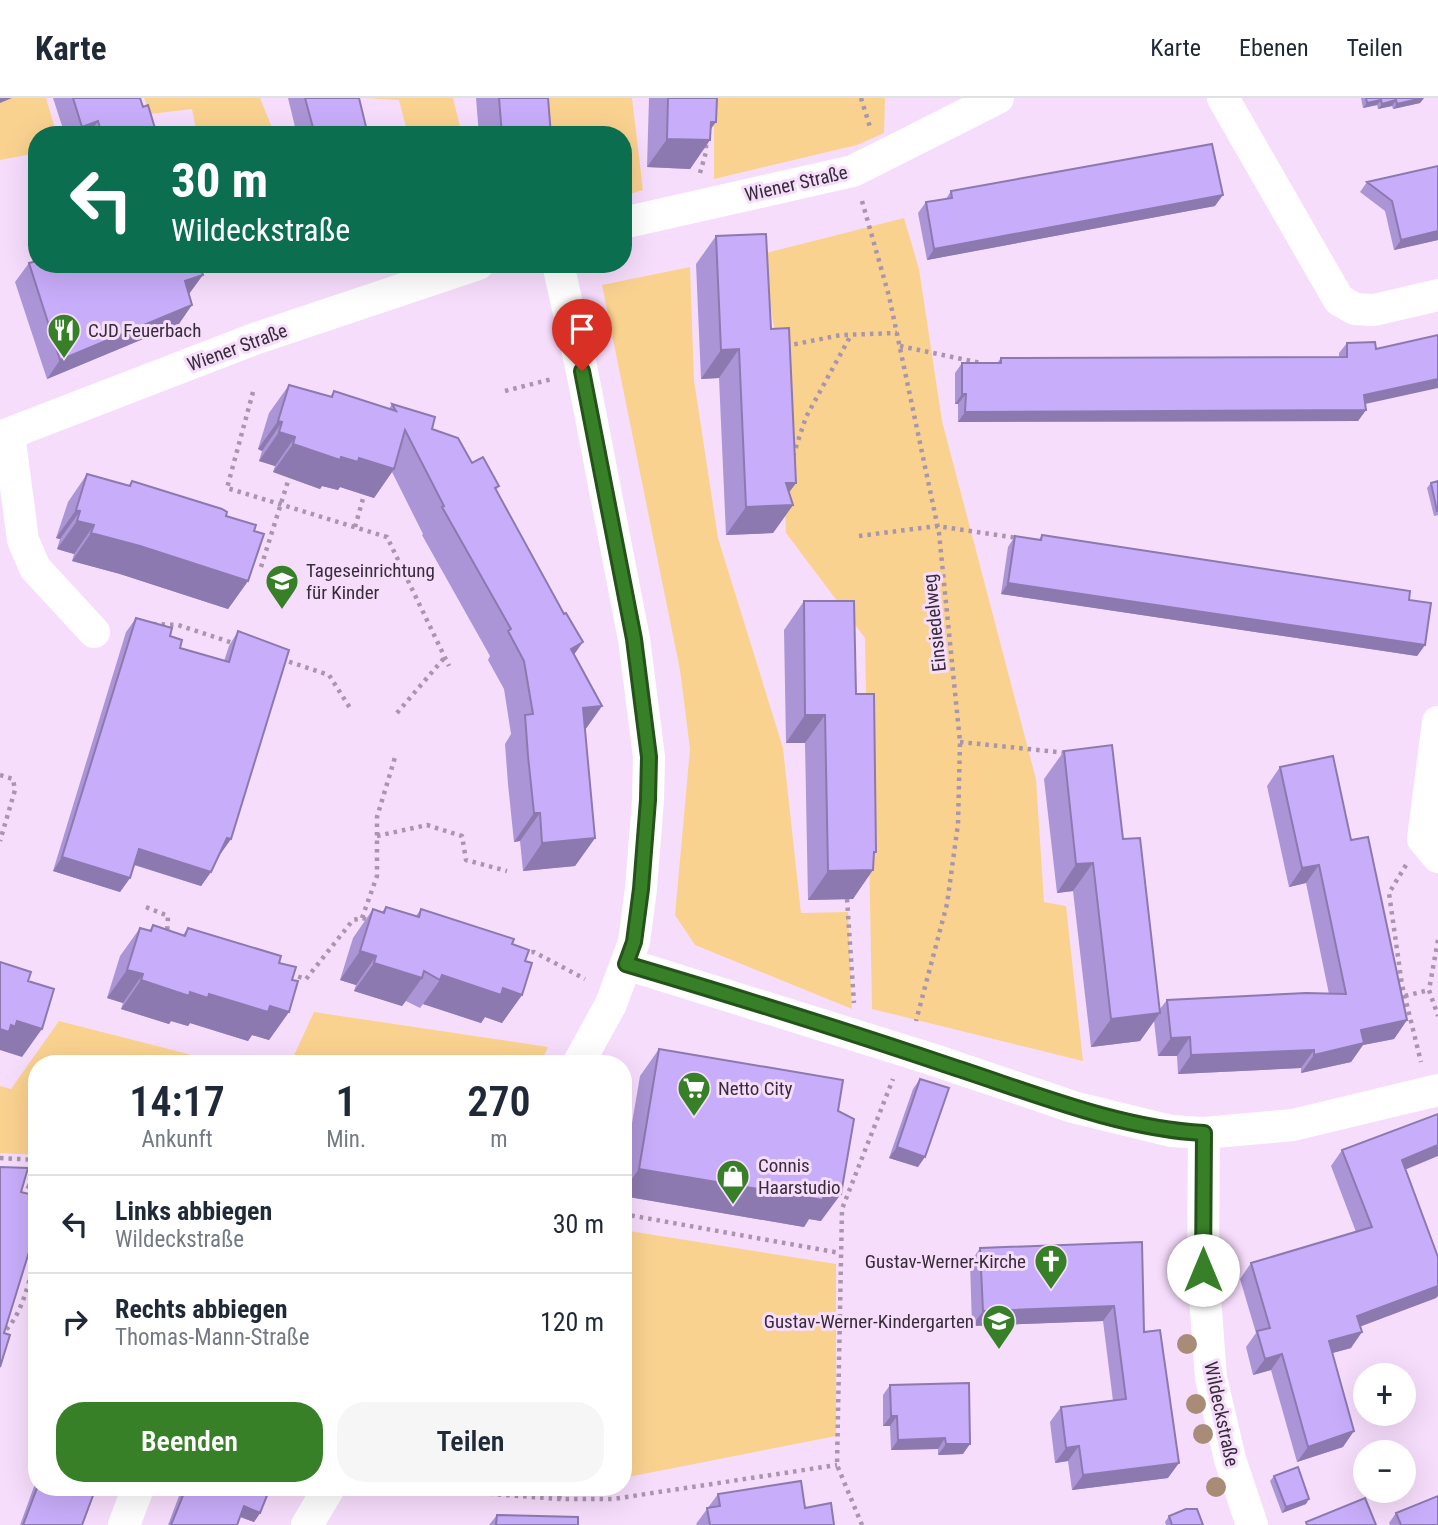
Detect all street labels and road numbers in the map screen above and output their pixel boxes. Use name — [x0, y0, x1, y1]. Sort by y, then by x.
street label: Wiener Straße — [742, 160, 850, 206]
street label: Wiener Straße — [184, 319, 290, 376]
street label: Einsiedelweg — [918, 573, 951, 673]
street label: Wildeckstraße — [1199, 1360, 1244, 1469]

